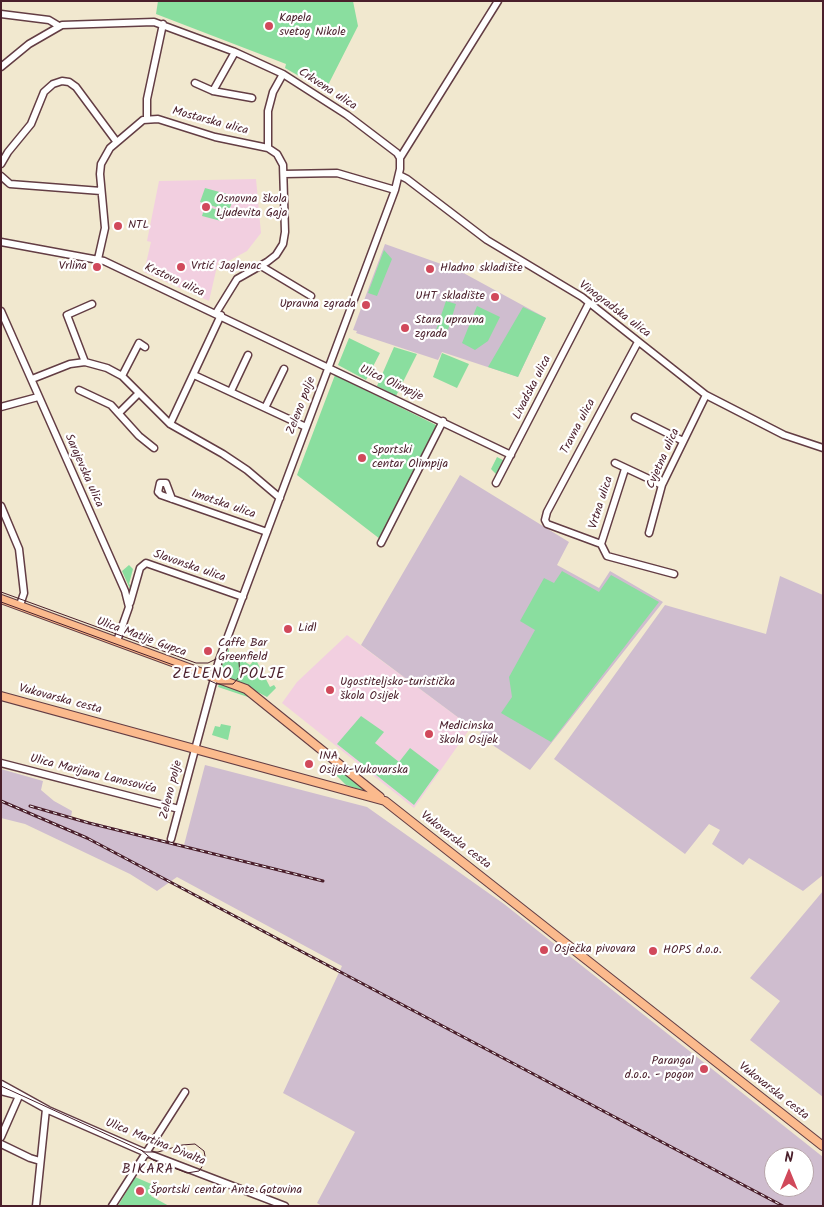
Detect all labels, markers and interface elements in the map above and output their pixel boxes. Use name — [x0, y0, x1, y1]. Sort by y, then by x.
place label: Kapela svetog Nikole — [279, 12, 346, 40]
marker: Kapela svetog Nikole — [263, 20, 275, 32]
street label: Crkvena ulica — [295, 66, 359, 114]
street label: Mostarska ulica — [170, 105, 250, 139]
place label: Osnovna škola Ljudevita Gaja — [216, 193, 287, 221]
marker: Osnovna škola Ljudevita Gaja — [200, 201, 212, 213]
place label: NTL — [128, 219, 149, 233]
marker: NTL — [112, 220, 124, 232]
place label: Vrlina — [59, 260, 87, 274]
place label: Vrtić Jaglenac — [191, 260, 262, 274]
marker: Vrlina — [91, 261, 103, 273]
street label: Krstova ulica — [142, 261, 206, 301]
marker: Vrtić Jaglenac — [175, 261, 187, 273]
place label: Hladno skladište — [440, 262, 523, 276]
marker: Hladno skladište — [424, 263, 436, 275]
street label: Vinogradska ulica — [575, 278, 653, 342]
place label: UHT skladište — [415, 290, 485, 304]
marker: UHT skladište — [489, 291, 501, 303]
place label: Upravna zgrada — [279, 298, 356, 312]
marker: Upravna zgrada — [360, 299, 372, 311]
place label: Stara upravna zgrada — [415, 314, 484, 342]
marker: Stara upravna zgrada — [399, 322, 411, 334]
street label: Livadska ulica — [511, 354, 555, 422]
street label: Ulica Olimpije — [357, 363, 425, 405]
street label: Zeleno polje — [284, 375, 320, 437]
street label: Travna ulica — [558, 397, 600, 457]
street label: Cvjetna ulica — [644, 427, 684, 491]
street label: Sarajevska ulica — [60, 432, 106, 510]
place label: Sportski centar Olimpija — [372, 444, 448, 472]
marker: Sportski centar Olimpija — [356, 452, 368, 464]
street label: Vrtna ulica — [587, 475, 617, 531]
street label: Imotska ulica — [189, 487, 257, 523]
street label: Slavonska ulica — [151, 548, 227, 586]
street label: Ulica Matije Gupca — [94, 615, 188, 661]
place label: Lidl — [298, 622, 316, 636]
marker: Lidl — [282, 623, 294, 635]
place label: Caffe Bar Greenfield — [218, 637, 267, 665]
marker: Caffe Bar Greenfield — [202, 645, 214, 657]
district label: ZELENO POLJE — [171, 666, 287, 684]
place label: Ugostiteljsko-turistička škola Osijek — [340, 676, 455, 704]
street label: Vukovarska cesta — [17, 682, 103, 718]
marker: Ugostiteljsko-turistička škola Osijek — [324, 684, 336, 696]
place label: Medicinska škola Osijek — [439, 720, 498, 748]
marker: Medicinska škola Osijek — [423, 728, 435, 740]
place label: INA Osijek-Vukovarska — [319, 750, 408, 778]
street label: Ulica Marijana Lanosovića — [28, 752, 158, 798]
marker: INA Osijek-Vukovarska — [303, 758, 315, 770]
street label: Zeleno polje — [158, 759, 186, 821]
street label: Vukovarska cesta — [417, 809, 493, 873]
place label: Osječka pivovara — [554, 943, 636, 957]
marker: Osječka pivovara — [538, 944, 550, 956]
place label: HOPS d.o.o. — [663, 944, 721, 958]
marker: HOPS d.o.o. — [647, 945, 659, 957]
place label: Parangal d.o.o. - pogon — [625, 1055, 694, 1083]
street label: Vukovarska cesta — [735, 1060, 811, 1124]
marker: Parangal d.o.o. - pogon — [698, 1063, 710, 1075]
street label: Ulica Martina Divalta — [103, 1116, 207, 1170]
north arrow — [764, 1147, 814, 1197]
text: N — [785, 1147, 793, 1169]
district label: BIKARA — [121, 1163, 175, 1179]
place label: Športski centar Ante Gotovina — [150, 1184, 302, 1198]
marker: Športski centar Ante Gotovina — [134, 1185, 146, 1197]

